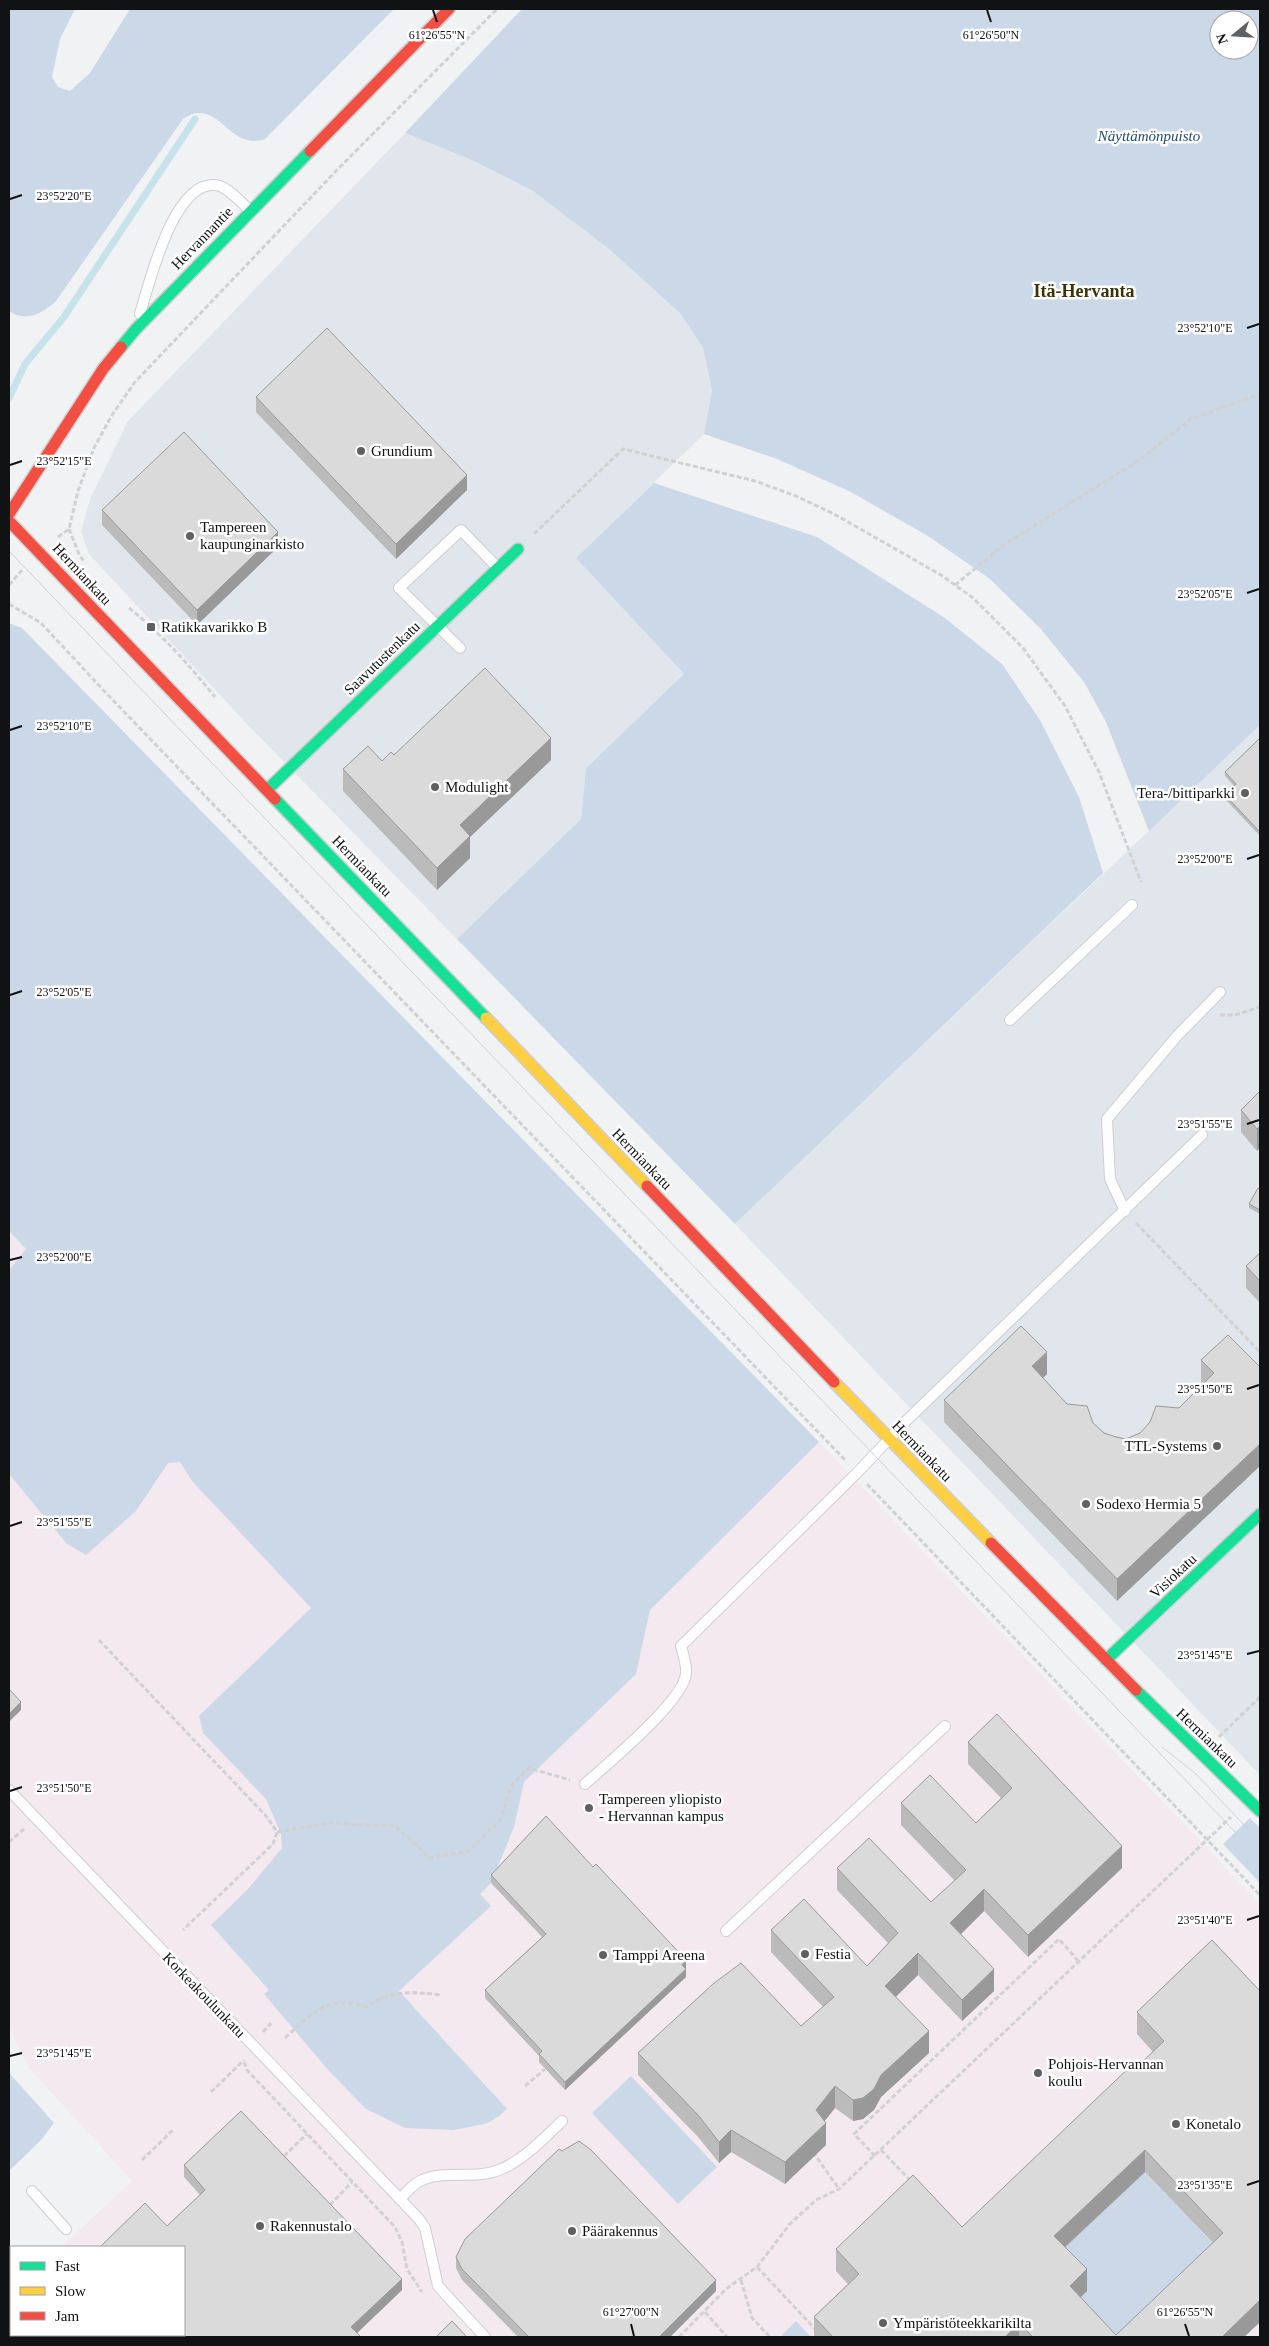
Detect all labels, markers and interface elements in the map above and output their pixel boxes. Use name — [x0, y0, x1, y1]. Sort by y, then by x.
north arrow — [1209, 10, 1259, 60]
text: 61°26'55"N — [409, 28, 466, 42]
text: 61°26'50"N — [963, 28, 1020, 42]
text: N — [1213, 32, 1231, 46]
park label: Näyttämönpuisto — [1097, 128, 1201, 144]
text: 23°52'20"E — [36, 189, 92, 203]
street label: Hervannantie — [168, 203, 236, 273]
district label: Itä-Hervanta — [1034, 281, 1134, 301]
text: 23°52'10"E — [1177, 321, 1233, 335]
place label: Grundium — [371, 443, 433, 459]
marker: Grundium — [355, 445, 367, 457]
text: 23°52'15"E — [36, 454, 92, 468]
place label: Tampereen kaupunginarkisto — [200, 519, 304, 552]
marker: Tampereen kaupunginarkisto — [184, 530, 196, 542]
street label: Hermiankatu — [49, 540, 115, 608]
text: 23°52'05"E — [1177, 587, 1233, 601]
street label: Saavutustenkatu — [341, 618, 423, 698]
place label: Ratikkavarikko B — [161, 619, 267, 635]
marker: Ratikkavarikko B — [145, 621, 157, 633]
text: 23°52'10"E — [36, 719, 92, 733]
place label: Modulight — [445, 779, 509, 795]
marker: Modulight — [429, 781, 441, 793]
place label: Tera-/bittiparkki — [1137, 785, 1235, 801]
marker: Tera-/bittiparkki — [1239, 787, 1251, 799]
street label: Hermiankatu — [329, 832, 395, 900]
text: 23°52'00"E — [1177, 852, 1233, 866]
text: 23°52'05"E — [36, 985, 92, 999]
text: 23°51'55"E — [1177, 1117, 1233, 1131]
street label: Hermiankatu — [609, 1125, 675, 1193]
text: 23°52'00"E — [36, 1250, 92, 1264]
text: 23°51'50"E — [1177, 1382, 1233, 1396]
street label: Hermiankatu — [889, 1417, 955, 1485]
place label: TTL-Systems — [1125, 1438, 1207, 1454]
marker: TTL-Systems — [1211, 1440, 1223, 1452]
place label: Sodexo Hermia 5 — [1096, 1496, 1201, 1512]
marker: Sodexo Hermia 5 — [1080, 1498, 1092, 1510]
text: 23°51'55"E — [36, 1515, 92, 1529]
street label: Visiokatu — [1147, 1550, 1200, 1601]
text: 23°51'45"E — [1177, 1648, 1233, 1662]
street label: Hermiankatu — [1173, 1705, 1241, 1771]
text: 23°51'50"E — [36, 1781, 92, 1795]
place label: Tampereen yliopisto - Hervannan kampus — [599, 1791, 724, 1824]
marker: Tampereen yliopisto - Hervannan kampus — [583, 1802, 595, 1814]
text: 23°51'40"E — [1177, 1913, 1233, 1927]
place label: Festia — [815, 1946, 851, 1962]
place label: Tamppi Areena — [613, 1947, 705, 1963]
marker: Festia — [799, 1948, 811, 1960]
street label: Korkeakoulunkatu — [159, 1949, 249, 2041]
marker: Tamppi Areena — [597, 1949, 609, 1961]
text: 23°51'45"E — [36, 2046, 92, 2060]
place label: Pohjois-Hervannan koulu — [1048, 2056, 1164, 2089]
marker: Pohjois-Hervannan koulu — [1032, 2067, 1044, 2079]
place label: Konetalo — [1186, 2116, 1241, 2132]
marker: Konetalo — [1170, 2118, 1182, 2130]
text: 23°51'35"E — [1177, 2178, 1233, 2192]
place label: Rakennustalo — [270, 2218, 352, 2234]
marker: Rakennustalo — [254, 2220, 266, 2232]
place label: Päärakennus — [582, 2223, 658, 2239]
marker: Päärakennus — [566, 2225, 578, 2237]
legend — [10, 2246, 185, 2336]
text: Fast — [55, 2258, 81, 2274]
text: Slow — [55, 2283, 86, 2299]
text: 61°27'00"N — [603, 2305, 660, 2319]
text: 61°26'55"N — [1157, 2305, 1214, 2319]
text: Jam — [55, 2308, 79, 2324]
place label: Ympäristöteekkarikilta — [893, 2315, 1032, 2331]
marker: Ympäristöteekkarikilta — [877, 2317, 889, 2329]

